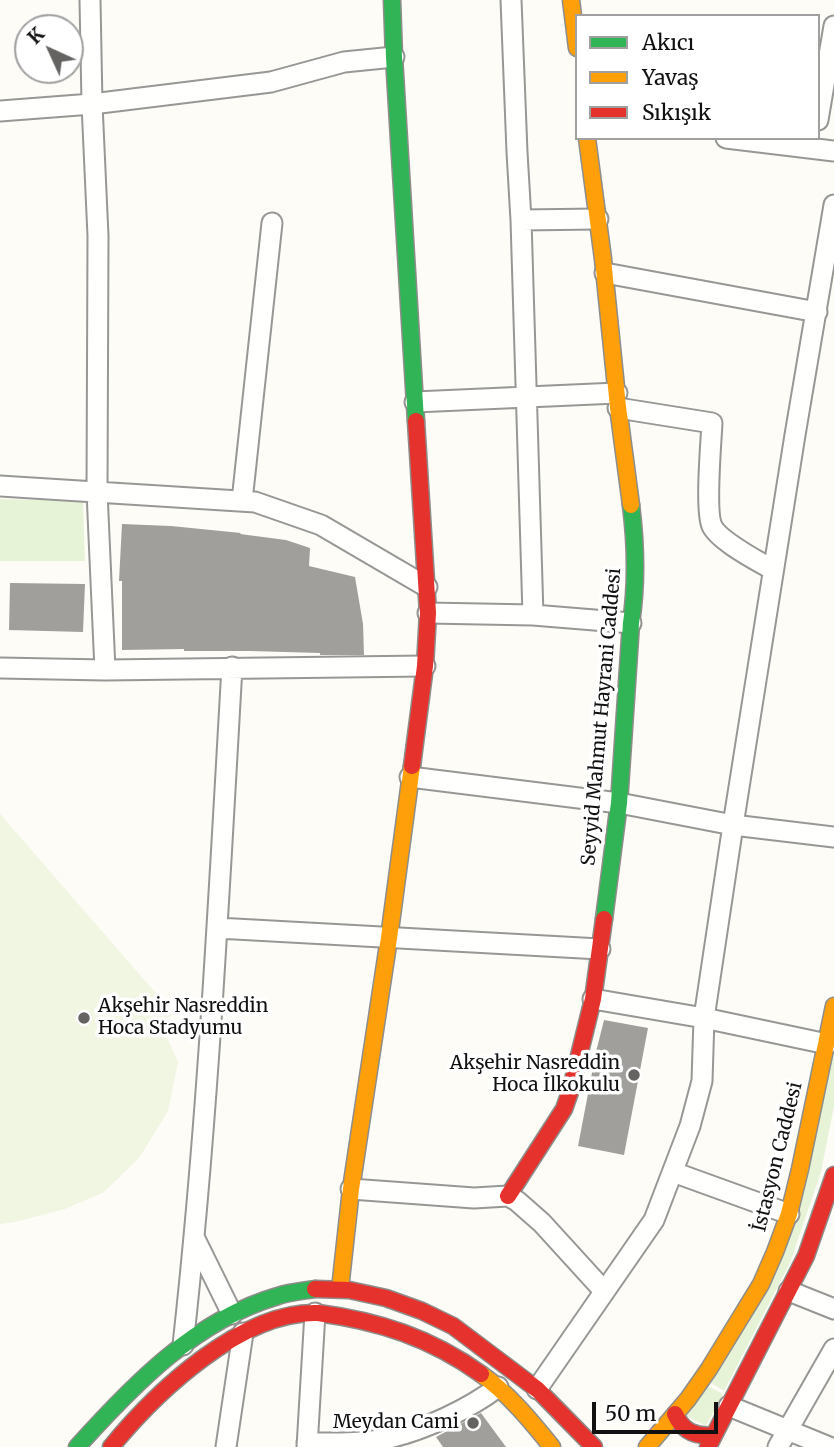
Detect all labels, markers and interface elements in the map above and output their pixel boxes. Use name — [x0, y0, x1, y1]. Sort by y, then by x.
north arrow — [14, 14, 84, 84]
legend — [575, 14, 820, 140]
text: K — [22, 22, 49, 49]
text: Akıcı — [642, 29, 694, 56]
text: Yavaş — [642, 64, 699, 91]
text: Sıkışık — [642, 99, 711, 126]
street label: Seyyid Mahmut Hayrani Caddesi — [578, 567, 626, 867]
place label: Akşehir Nasreddin Hoca Stadyumu — [98, 996, 268, 1040]
marker: Akşehir Nasreddin Hoca Stadyumu — [76, 1010, 92, 1026]
place label: Akşehir Nasreddin Hoca İlkokulu — [450, 1053, 620, 1097]
marker: Akşehir Nasreddin Hoca İlkokulu — [626, 1067, 642, 1083]
street label: İstasyon Caddesi — [748, 1080, 808, 1234]
scale bar — [596, 1388, 722, 1432]
text: 50 m — [605, 1400, 656, 1427]
place label: Meydan Cami — [333, 1412, 459, 1434]
marker: Meydan Cami — [465, 1415, 481, 1431]

